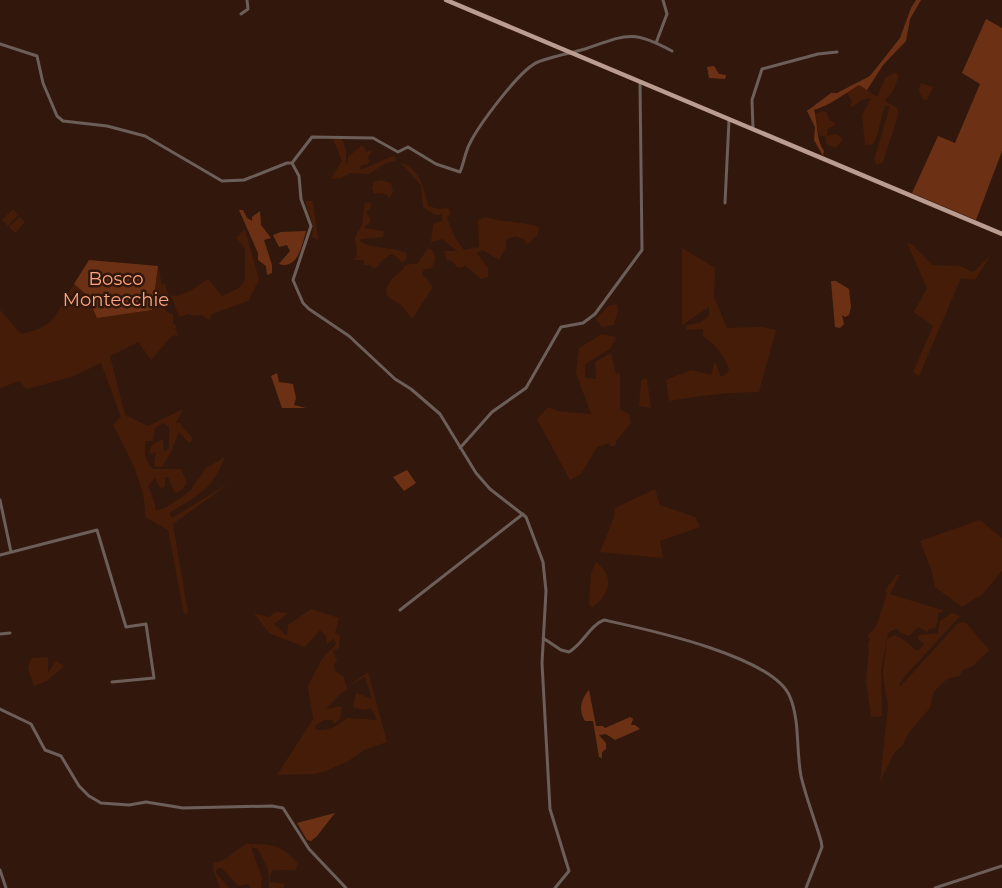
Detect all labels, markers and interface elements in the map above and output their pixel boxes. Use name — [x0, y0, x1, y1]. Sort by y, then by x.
park label: Bosco Montecchie — [63, 268, 169, 311]

